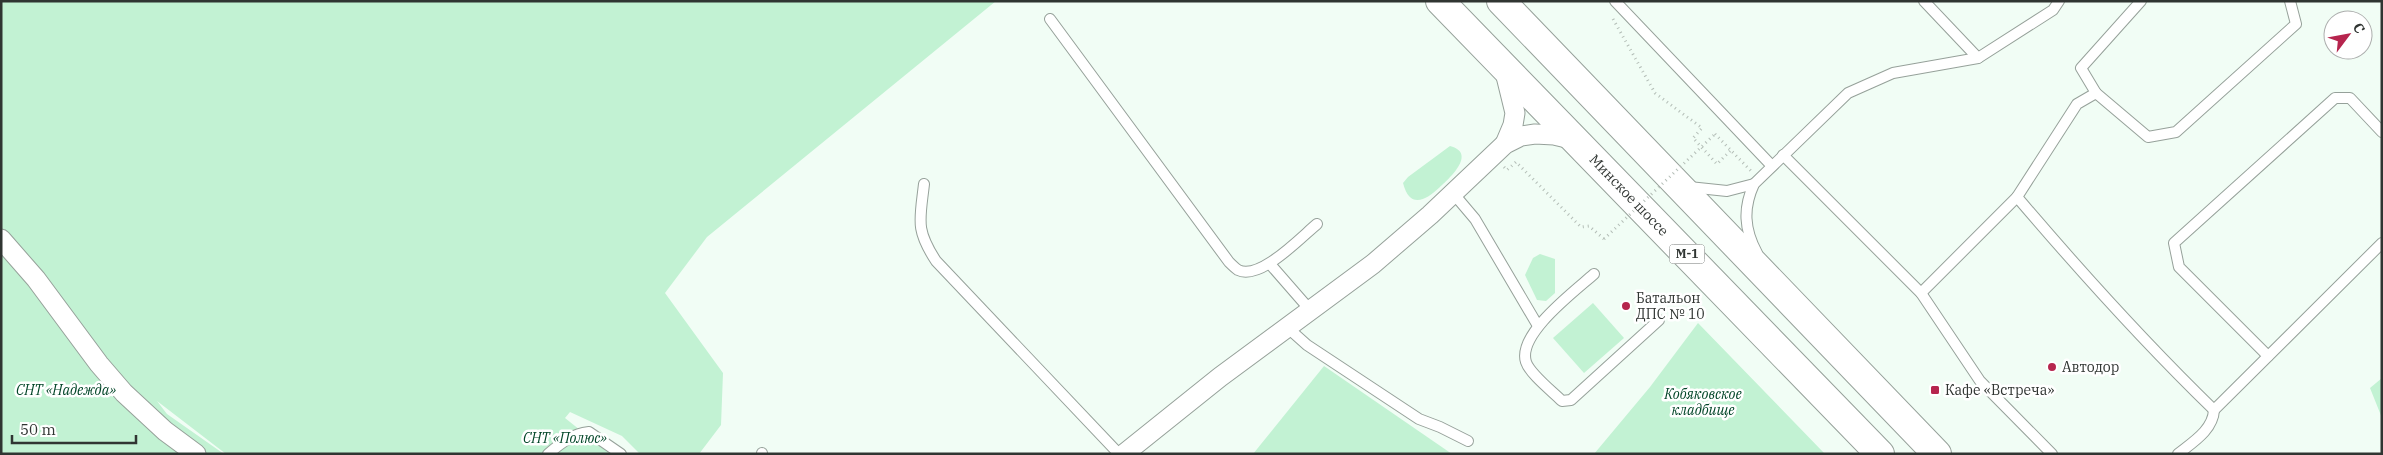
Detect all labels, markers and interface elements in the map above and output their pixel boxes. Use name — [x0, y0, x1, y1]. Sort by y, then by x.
north arrow — [2323, 10, 2373, 60]
text: С — [2349, 19, 2369, 37]
street label: Минское шоссе — [1585, 150, 1673, 240]
road number: М-1 — [1670, 244, 1704, 264]
place label: Батальон ДПС № 10 — [1636, 289, 1705, 323]
marker: Батальон ДПС № 10 — [1620, 300, 1632, 312]
place label: Автодор — [2062, 358, 2119, 376]
marker: Автодор — [2046, 361, 2058, 373]
park label: СНТ «Надежда» — [16, 381, 116, 399]
place label: Кафе «Встреча» — [1945, 381, 2054, 399]
marker: Кафе «Встреча» — [1929, 384, 1941, 396]
park label: Кобяковское кладбище — [1663, 385, 1742, 419]
scale bar — [12, 412, 136, 444]
text: 50 m — [20, 420, 56, 439]
park label: СНТ «Полюс» — [523, 429, 607, 447]

